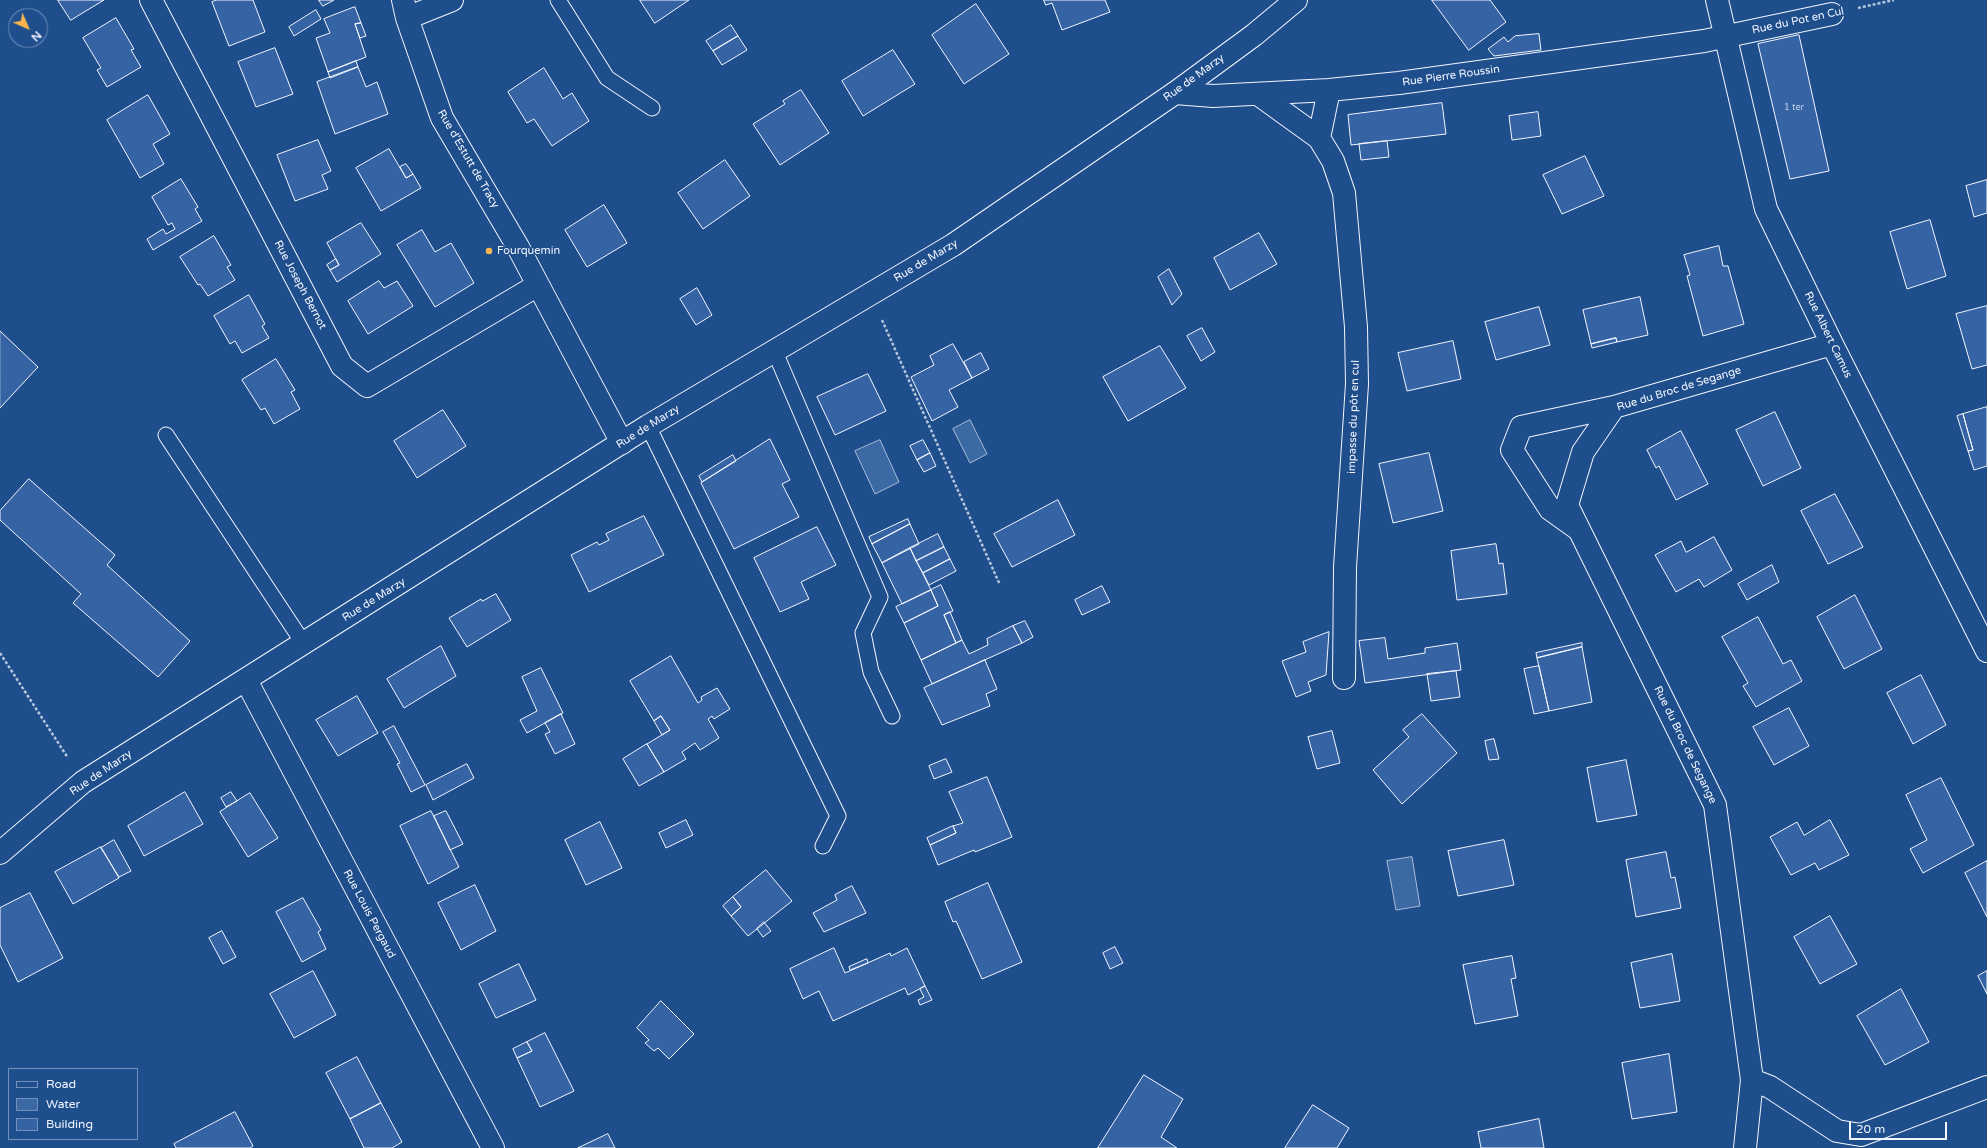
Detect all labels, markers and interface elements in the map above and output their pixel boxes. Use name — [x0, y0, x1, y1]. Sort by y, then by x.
street label: Rue du Pot en Cul — [1751, 5, 1845, 37]
north arrow — [8, 8, 48, 48]
text: N — [28, 28, 44, 44]
street label: Rue de Marzy — [1161, 51, 1227, 105]
street label: Rue Pierre Roussin — [1401, 63, 1501, 89]
house number: 1 ter — [1784, 103, 1804, 113]
street label: Rue d'Estutt de Tracy — [434, 107, 502, 211]
street label: Rue de Marzy — [892, 237, 960, 285]
street label: Rue Joseph Bernot — [271, 238, 329, 332]
place label: Fourquemin — [497, 244, 560, 258]
marker: Fourquemin — [484, 246, 494, 256]
street label: Rue Albert Camus — [1801, 290, 1855, 380]
street label: impasse du pôt en cul — [1345, 360, 1363, 474]
street label: Rue du Broc de Segange — [1615, 364, 1743, 414]
street label: Rue de Marzy — [614, 402, 682, 452]
street label: Rue de Marzy — [340, 575, 408, 625]
street label: Rue du Broc de Segange — [1651, 684, 1719, 806]
street label: Rue de Marzy — [67, 747, 135, 799]
street label: Rue Louis Pergaud — [340, 867, 398, 961]
legend — [8, 1068, 138, 1140]
text: Road — [46, 1077, 76, 1091]
text: Water — [46, 1097, 80, 1111]
scale bar — [1851, 1114, 1949, 1140]
text: Building — [46, 1117, 93, 1131]
text: 20 m — [1856, 1122, 1885, 1136]

